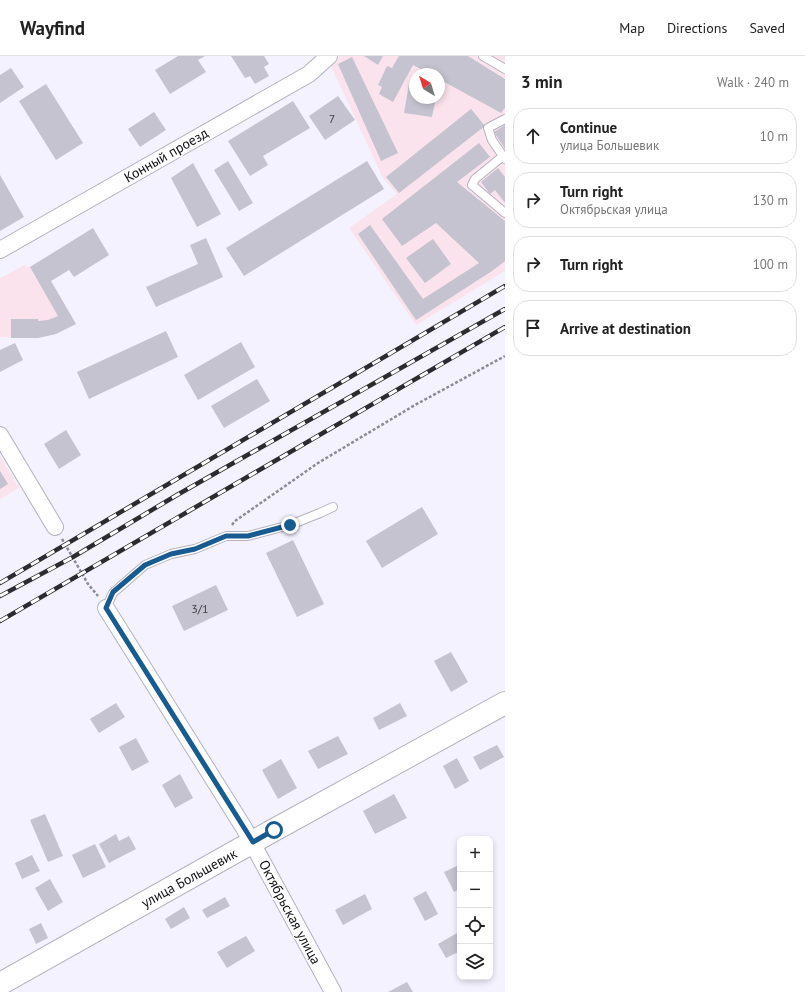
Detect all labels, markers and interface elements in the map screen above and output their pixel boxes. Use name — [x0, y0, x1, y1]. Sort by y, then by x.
text: Wayfind — [20, 16, 85, 40]
text: Map — [619, 19, 645, 37]
text: Directions — [667, 19, 727, 37]
text: Saved — [749, 19, 785, 37]
north arrow — [409, 68, 445, 104]
text: 3 min — [521, 71, 562, 93]
text: Walk · 240 m — [717, 74, 789, 91]
house number: 7 — [329, 111, 335, 126]
text: Continue — [560, 118, 617, 137]
street label: Конный проезд — [121, 123, 212, 186]
icon: ahead — [522, 125, 544, 147]
text: 10 m — [760, 128, 788, 145]
text: улица Большевик — [560, 137, 659, 154]
text: Turn right — [560, 182, 623, 201]
icon: right — [522, 189, 544, 211]
text: 130 m — [753, 192, 788, 209]
text: Октябрьская улица — [560, 201, 668, 218]
icon: right — [522, 253, 544, 275]
text: Turn right — [560, 255, 623, 274]
text: 100 m — [753, 256, 788, 273]
icon: arrive — [522, 317, 544, 339]
text: Arrive at destination — [560, 319, 691, 338]
route end — [281, 516, 299, 534]
house number: 3/1 — [191, 601, 209, 616]
route start — [265, 821, 283, 839]
map controls — [457, 836, 493, 980]
button: + — [457, 836, 493, 872]
street label: улица Большевик — [138, 844, 240, 912]
street label: Октябрьская улица — [255, 857, 325, 967]
button: − — [457, 872, 493, 908]
button: locate — [457, 908, 493, 944]
button: layers — [457, 944, 493, 980]

